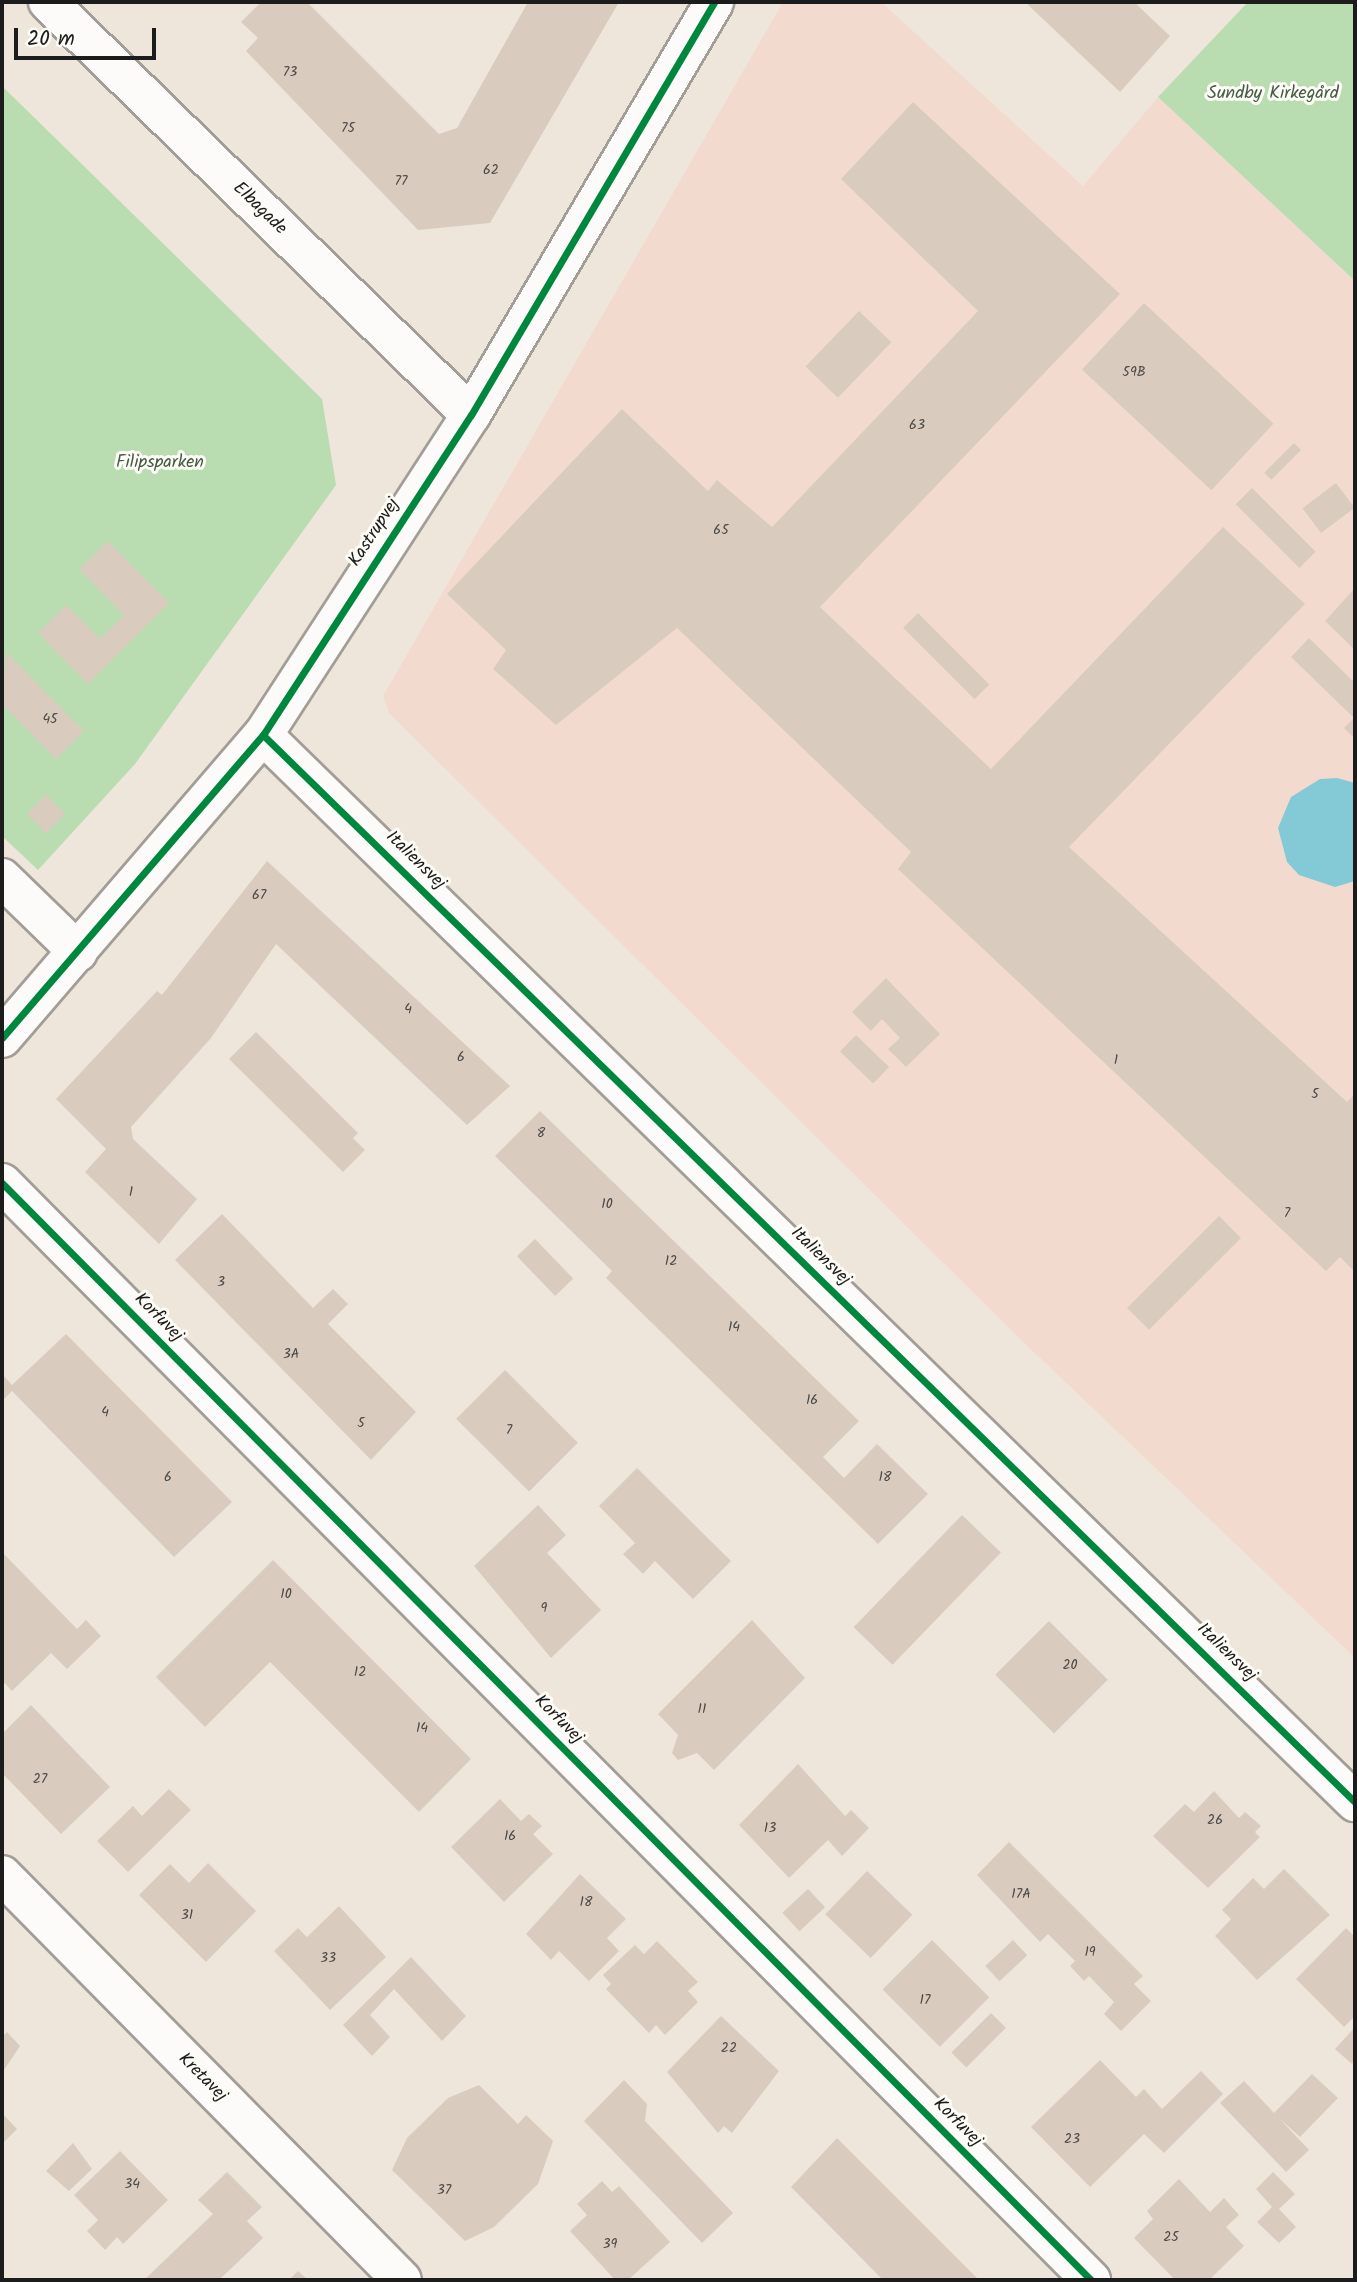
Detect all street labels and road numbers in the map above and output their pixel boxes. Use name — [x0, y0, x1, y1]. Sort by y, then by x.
street label: Elbagade — [227, 178, 291, 240]
street label: Kastrupvej — [345, 495, 405, 571]
street label: Italiensvej — [380, 827, 450, 895]
street label: Italiensvej — [785, 1223, 855, 1291]
street label: Korfuvej — [129, 1289, 187, 1347]
street label: Italiensvej — [1191, 1619, 1261, 1687]
street label: Korfuvej — [529, 1691, 587, 1749]
street label: Kretavej — [173, 2049, 231, 2107]
street label: Korfuvej — [928, 2094, 986, 2152]

